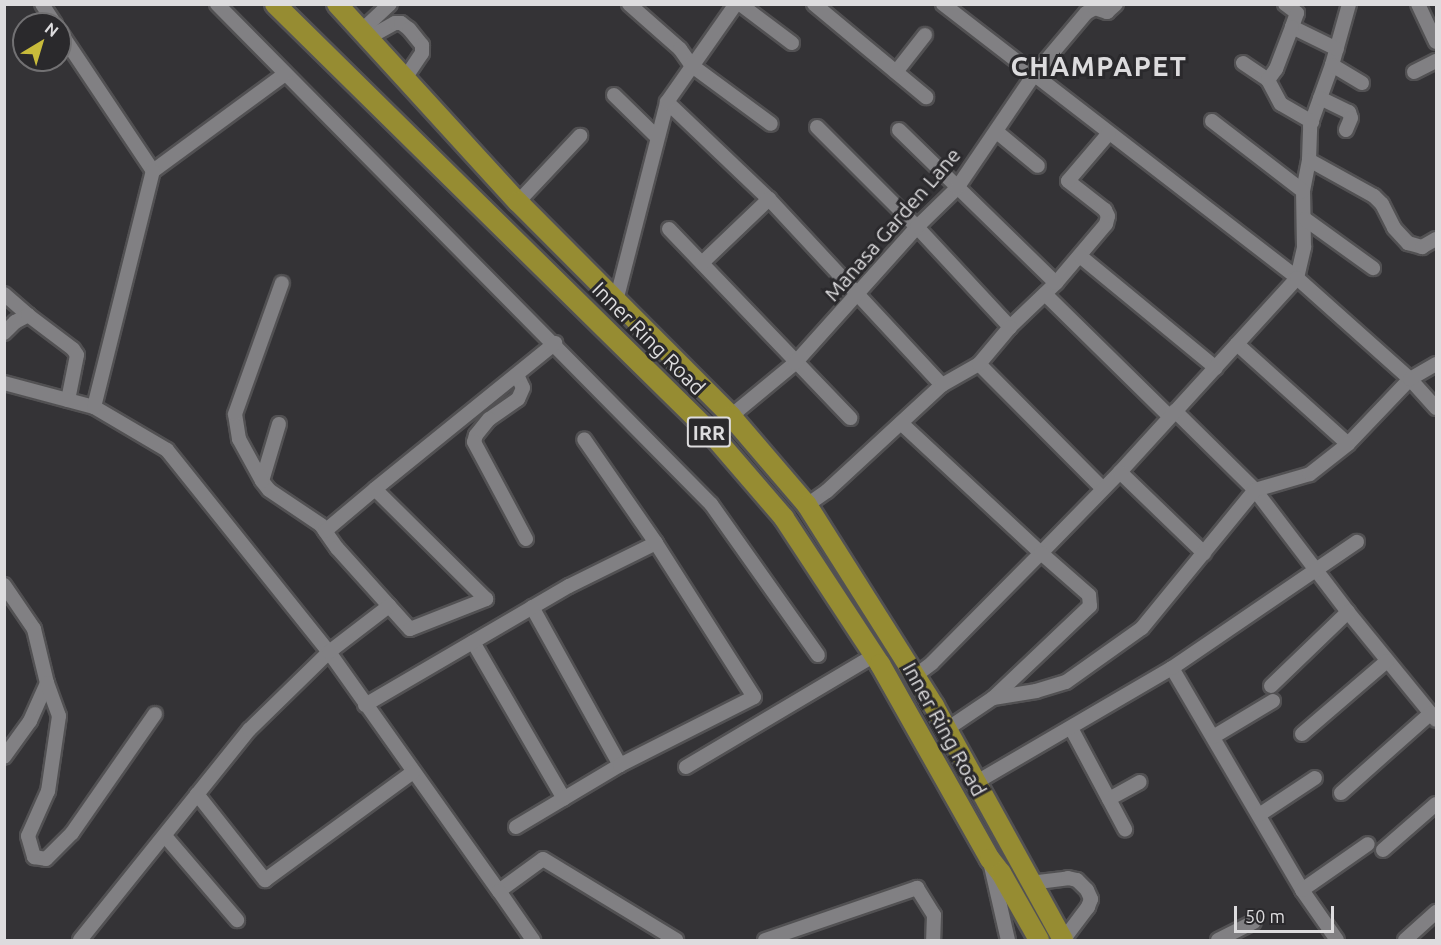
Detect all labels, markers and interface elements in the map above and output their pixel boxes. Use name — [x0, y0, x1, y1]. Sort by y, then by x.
north arrow — [12, 12, 72, 72]
text: N — [42, 19, 62, 40]
district label: CHAMPAPET — [1010, 51, 1188, 83]
street label: Manasa Garden Lane — [819, 142, 965, 306]
street label: Inner Ring Road — [587, 276, 711, 400]
road number: IRR — [686, 415, 732, 449]
street label: Inner Ring Road — [898, 658, 992, 800]
scale bar — [1237, 894, 1338, 932]
text: 50 m — [1245, 906, 1285, 926]

